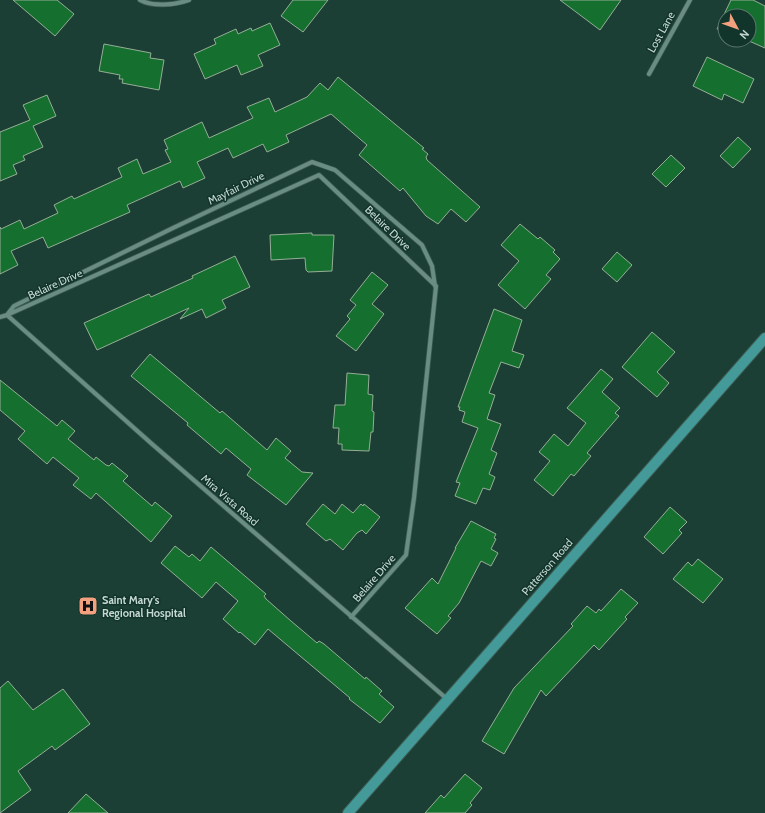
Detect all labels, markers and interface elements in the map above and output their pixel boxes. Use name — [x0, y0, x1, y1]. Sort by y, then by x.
north arrow — [717, 8, 757, 48]
street label: Lost Lane — [644, 9, 678, 55]
text: N — [737, 27, 752, 42]
street label: Mayfair Drive — [205, 168, 267, 208]
street label: Belaire Drive — [362, 203, 414, 254]
street label: Belaire Drive — [25, 266, 85, 302]
street label: Mira Vista Road — [198, 471, 262, 529]
street label: Patterson Road — [518, 536, 576, 598]
street label: Belaire Drive — [350, 551, 399, 605]
place label: Saint Mary's Regional Hospital — [102, 593, 186, 620]
hospital icon: Saint Mary's Regional Hospital — [77, 595, 99, 617]

